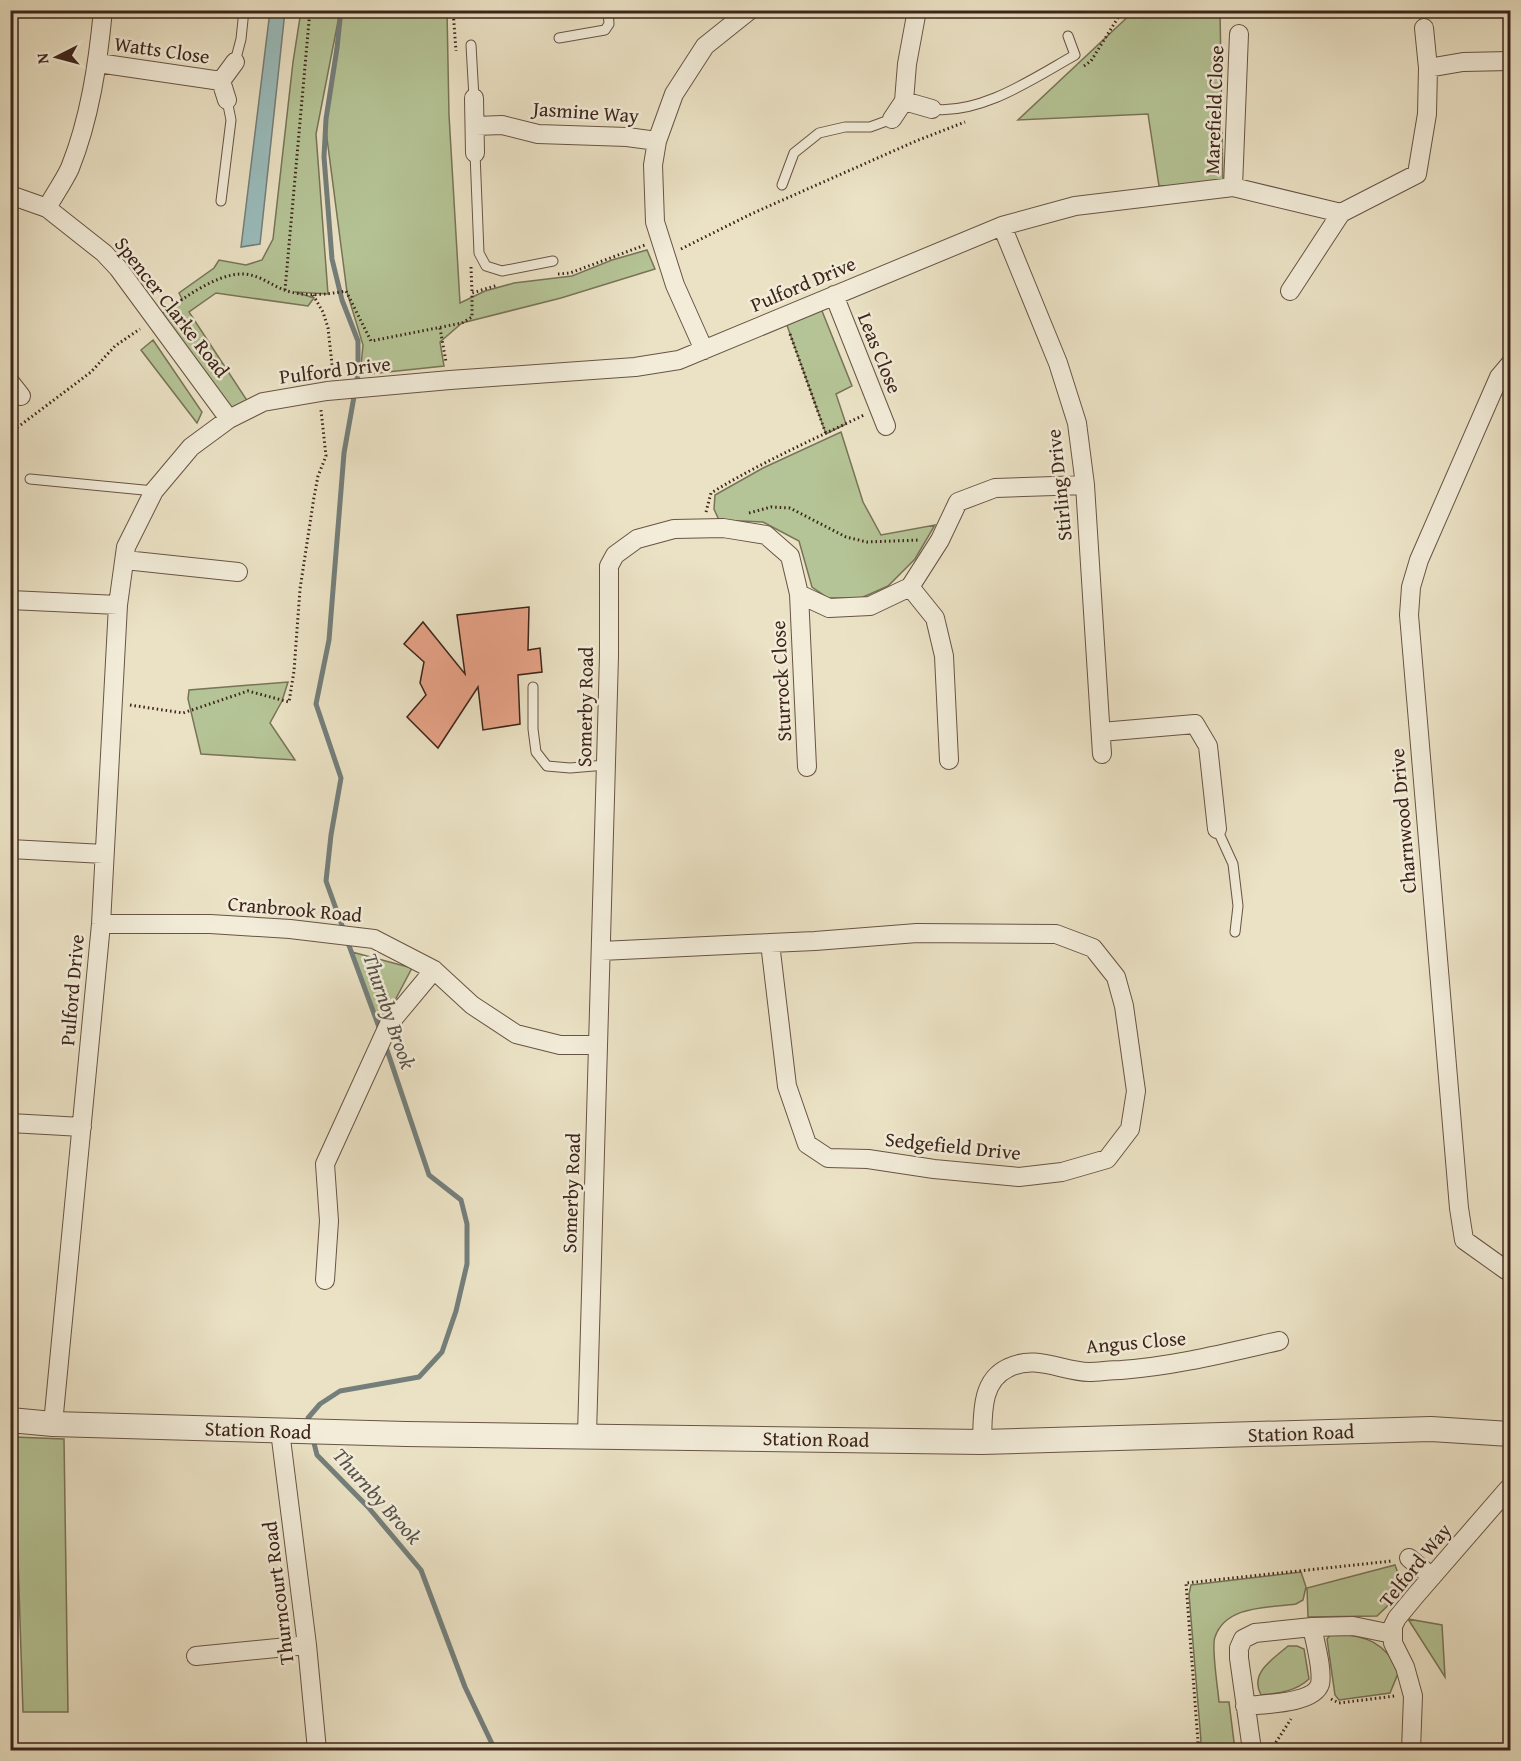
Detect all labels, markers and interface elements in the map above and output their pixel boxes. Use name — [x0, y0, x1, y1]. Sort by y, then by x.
north arrow — [27, 27, 87, 87]
street label: Watts Close — [112, 28, 212, 71]
street label: Marefield Close — [1197, 45, 1230, 175]
text: N — [30, 52, 55, 65]
street label: Jasmine Way — [529, 93, 640, 130]
street label: Spencer Clarke Road — [108, 230, 237, 384]
street label: Pulford Drive — [746, 248, 860, 319]
street label: Leas Close — [851, 308, 910, 398]
street label: Pulford Drive — [278, 348, 392, 391]
street label: Stirling Drive — [1038, 428, 1079, 542]
street label: Sturrock Close — [763, 620, 798, 742]
street label: Somerby Road — [569, 646, 600, 767]
street label: Charnwood Drive — [1382, 747, 1423, 895]
street label: Cranbrook Road — [227, 888, 364, 929]
street label: Pulford Drive — [52, 933, 91, 1047]
water label: Thurnby Brook — [355, 949, 424, 1073]
street label: Sedgefield Drive — [884, 1124, 1022, 1167]
street label: Somerby Road — [554, 1132, 587, 1254]
street label: Angus Close — [1085, 1323, 1187, 1360]
street label: Station Road — [204, 1413, 312, 1446]
street label: Station Road — [1247, 1416, 1355, 1449]
street label: Station Road — [762, 1423, 870, 1454]
water label: Thurnby Brook — [325, 1440, 430, 1551]
street label: Telford Way — [1372, 1516, 1458, 1613]
street label: Thurncourt Road — [254, 1519, 301, 1666]

